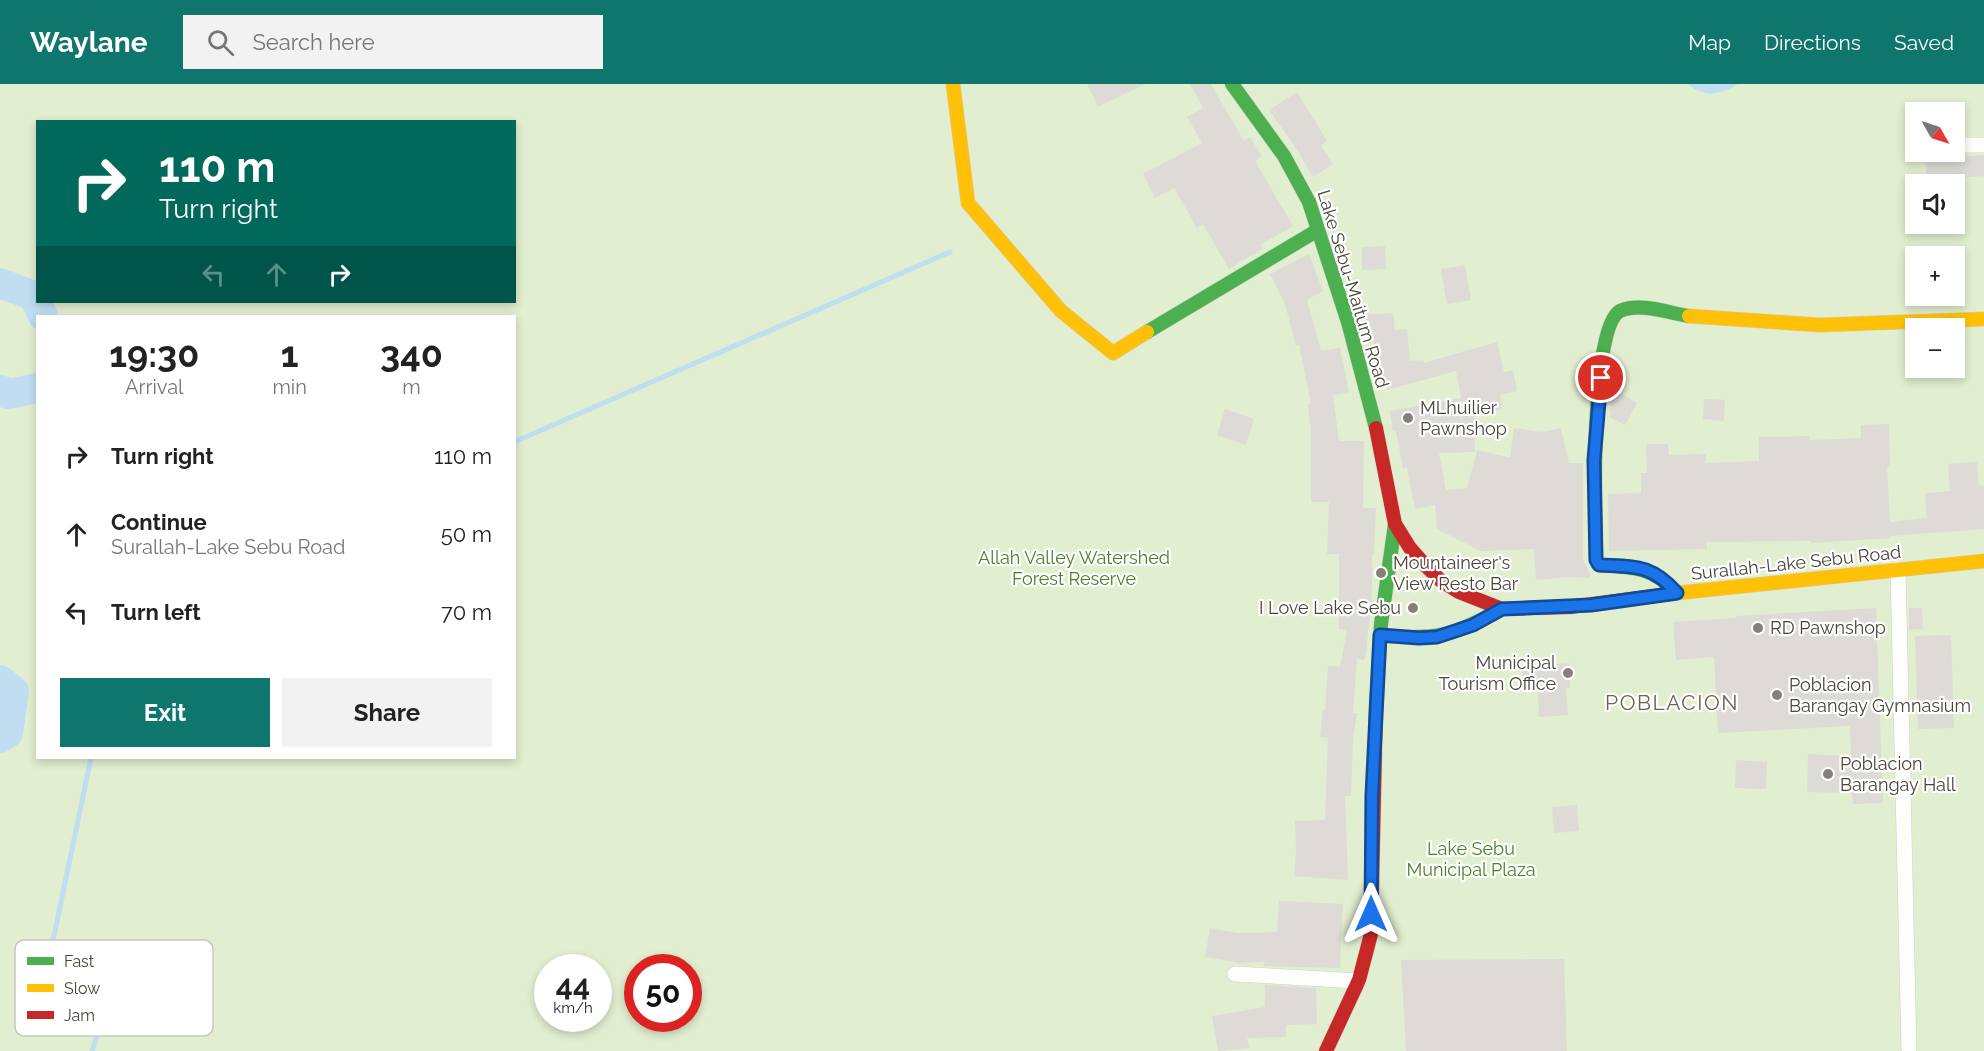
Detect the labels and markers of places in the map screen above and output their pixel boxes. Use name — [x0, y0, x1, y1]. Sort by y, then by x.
pin — [1575, 352, 1626, 403]
place label: MLhuilier Pawnshop — [1420, 397, 1507, 439]
marker: MLhuilier Pawnshop — [1401, 411, 1415, 425]
place label: Mountaineer's View Resto Bar — [1393, 552, 1519, 594]
marker: Mountaineer's View Resto Bar — [1374, 566, 1388, 580]
place label: I Love Lake Sebu — [1259, 597, 1401, 618]
marker: I Love Lake Sebu — [1406, 601, 1420, 615]
place label: RD Pawnshop — [1770, 617, 1886, 638]
marker: RD Pawnshop — [1751, 621, 1765, 635]
place label: Municipal Tourism Office — [1438, 652, 1556, 694]
marker: Municipal Tourism Office — [1561, 666, 1575, 680]
place label: Poblacion Barangay Gymnasium — [1789, 674, 1971, 716]
marker: Poblacion Barangay Gymnasium — [1770, 688, 1784, 702]
place label: Poblacion Barangay Hall — [1840, 753, 1956, 795]
marker: Poblacion Barangay Hall — [1821, 767, 1835, 781]

